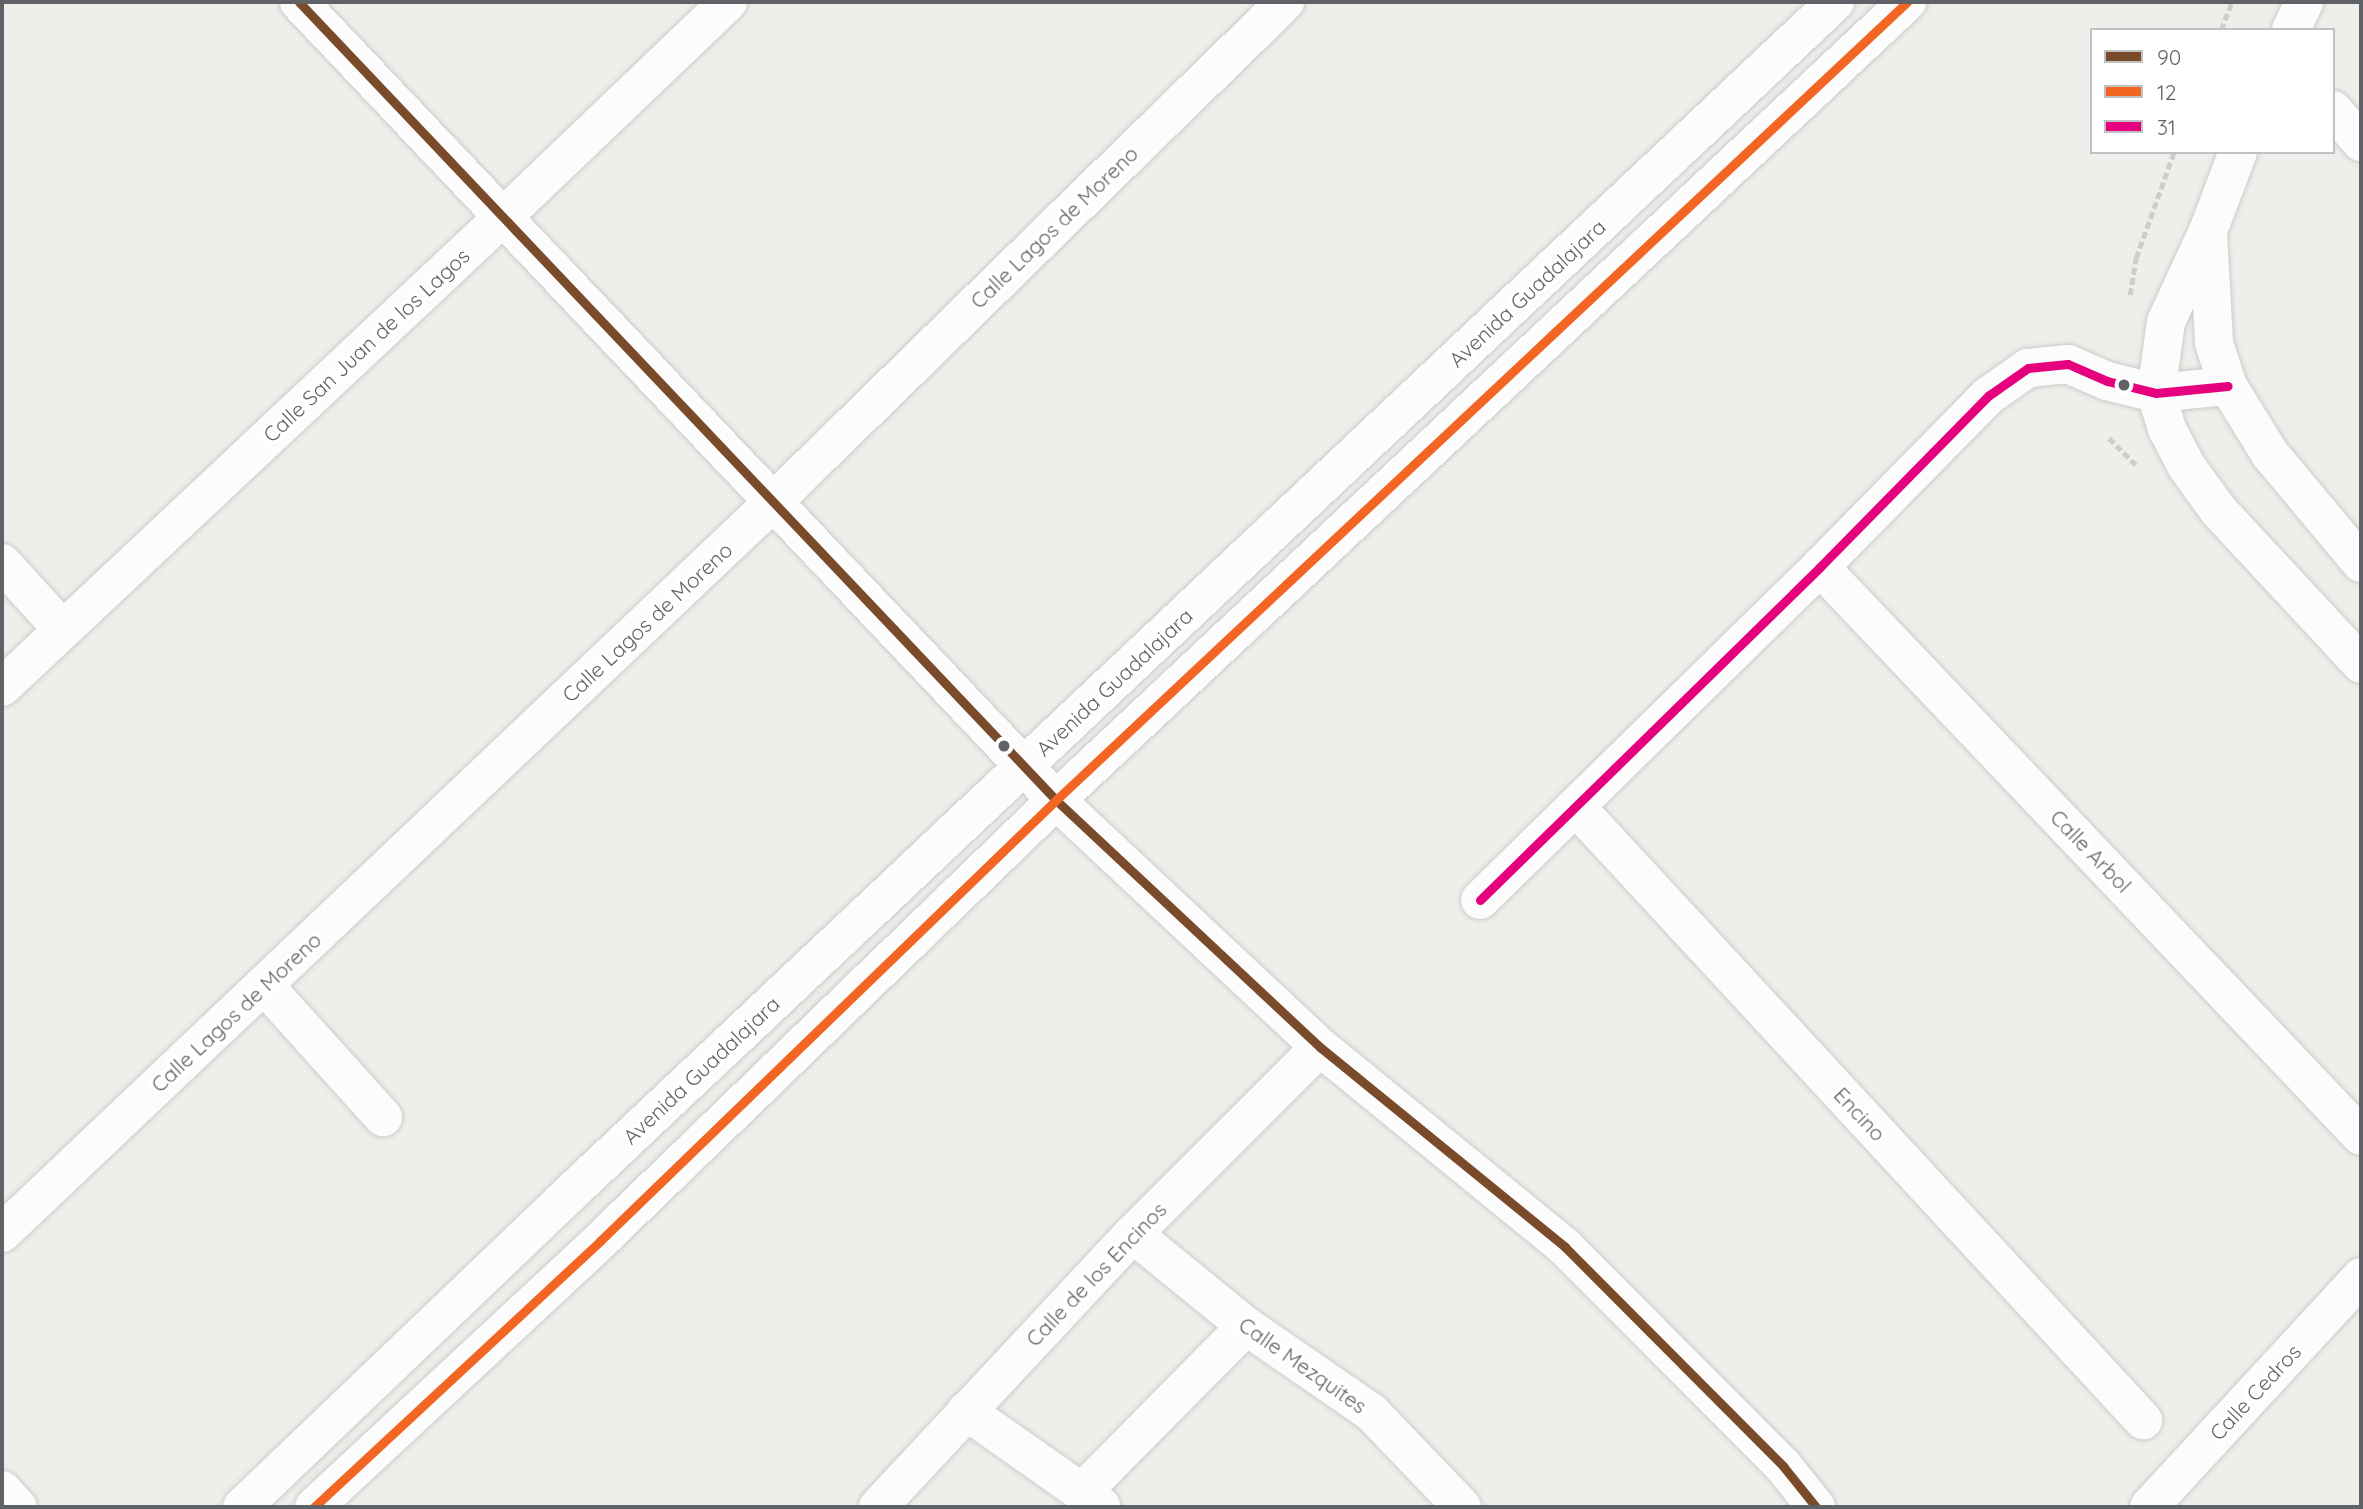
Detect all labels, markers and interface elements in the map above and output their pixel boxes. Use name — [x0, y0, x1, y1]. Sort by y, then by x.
legend — [2090, 28, 2335, 154]
text: 90 — [2157, 44, 2181, 70]
text: 12 — [2157, 79, 2176, 105]
text: 31 — [2157, 114, 2176, 140]
street label: Calle Lagos de Moreno — [965, 140, 1143, 314]
street label: Avenida Guadalajara — [1443, 214, 1611, 372]
street label: Calle San Juan de los Lagos — [258, 243, 474, 447]
unlabelled marker — [2117, 378, 2131, 392]
street label: Calle Lagos de Moreno — [557, 537, 737, 707]
street label: Avenida Guadalajara — [1030, 603, 1198, 761]
unlabelled marker — [997, 739, 1011, 753]
street label: Calle Arbol — [2045, 804, 2137, 898]
street label: Calle Lagos de Moreno — [146, 927, 326, 1097]
street label: Avenida Guadalajara — [617, 991, 785, 1149]
street label: Encino — [1829, 1082, 1891, 1146]
street label: Calle de los Encinos — [1021, 1197, 1171, 1351]
street label: Calle Mezquites — [1234, 1312, 1372, 1418]
street label: Calle Cedros — [2204, 1339, 2306, 1445]

